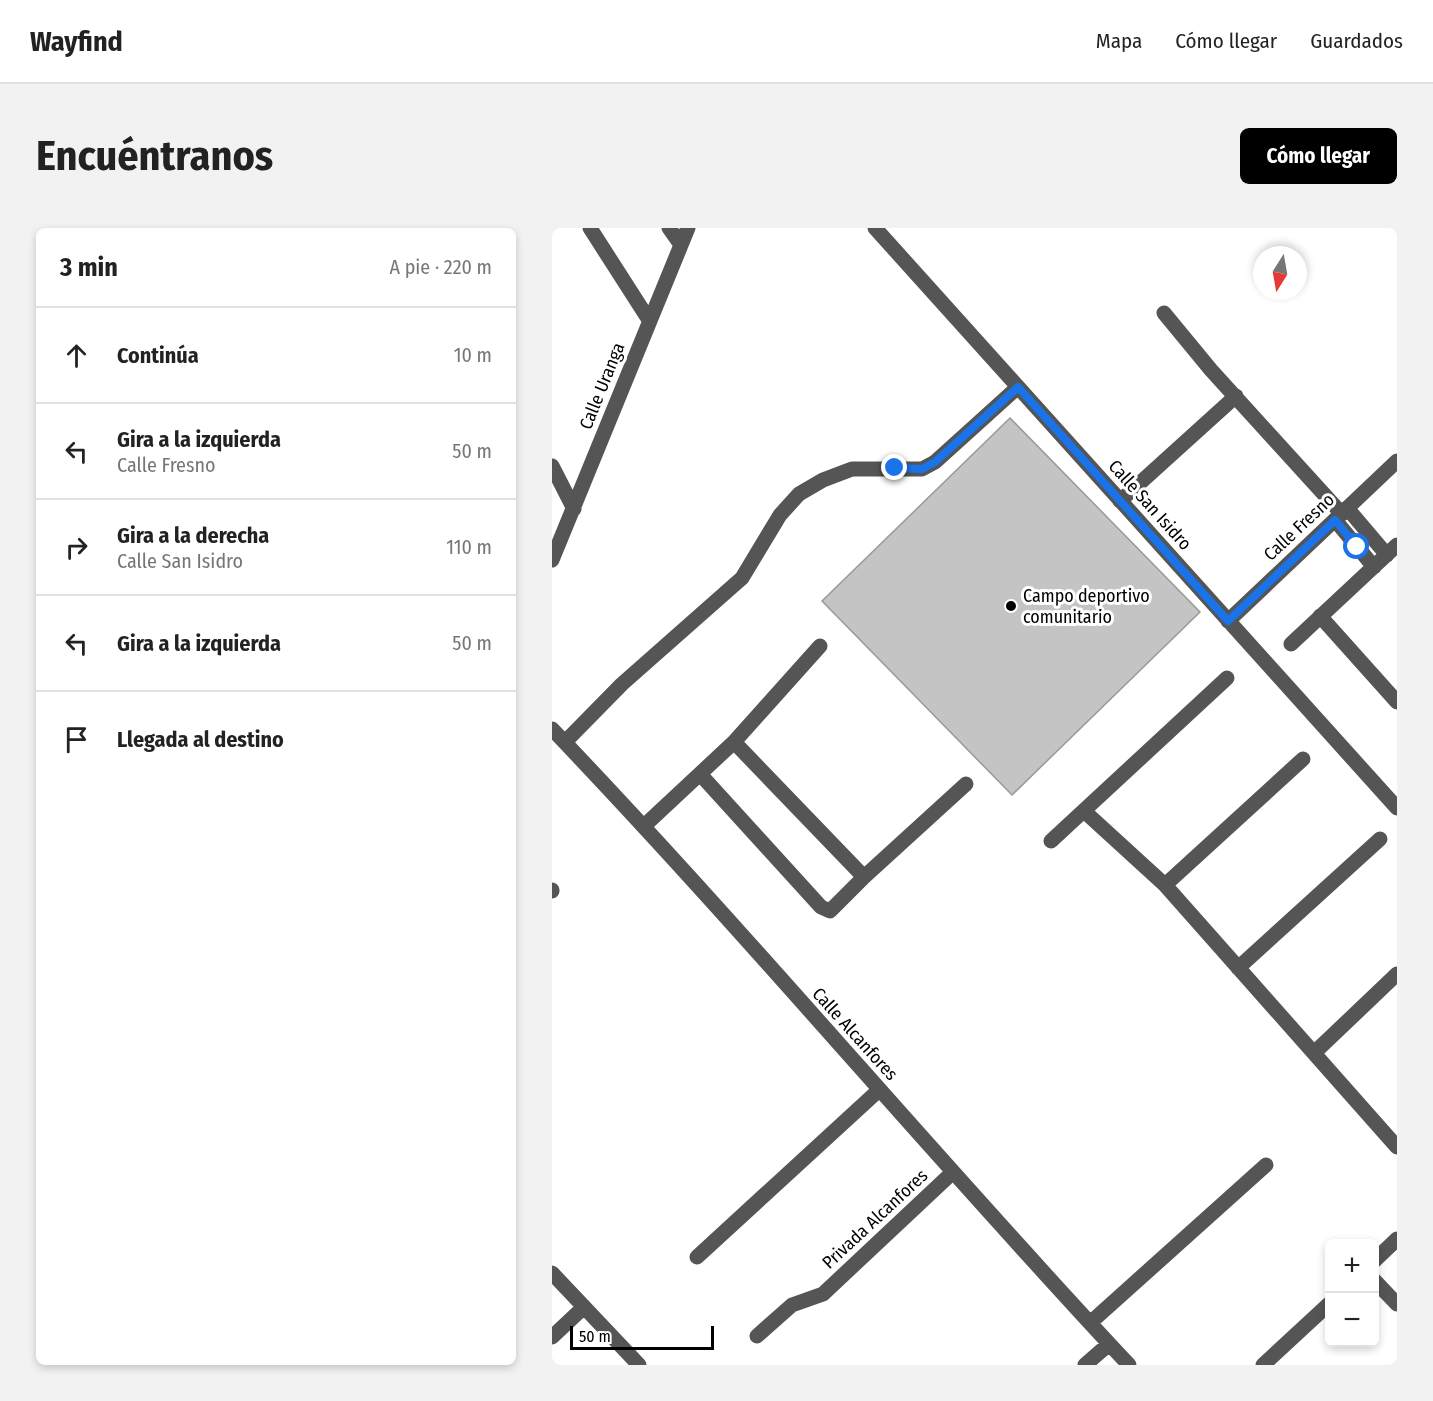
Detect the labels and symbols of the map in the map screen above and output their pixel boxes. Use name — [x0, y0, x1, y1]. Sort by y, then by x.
north arrow — [1253, 246, 1307, 300]
street label: Calle Uranga — [575, 339, 629, 433]
route end — [881, 454, 907, 480]
street label: Calle San Isidro — [1104, 455, 1196, 555]
street label: Calle Fresno — [1259, 489, 1339, 565]
route start — [1343, 533, 1369, 559]
place label: Campo deportivo comunitario — [1023, 585, 1150, 628]
marker: Campo deportivo comunitario — [1004, 599, 1018, 613]
street label: Calle Alcanfores — [808, 983, 903, 1085]
street label: Privada Alcanfores — [818, 1164, 933, 1274]
scale bar — [570, 1323, 714, 1350]

